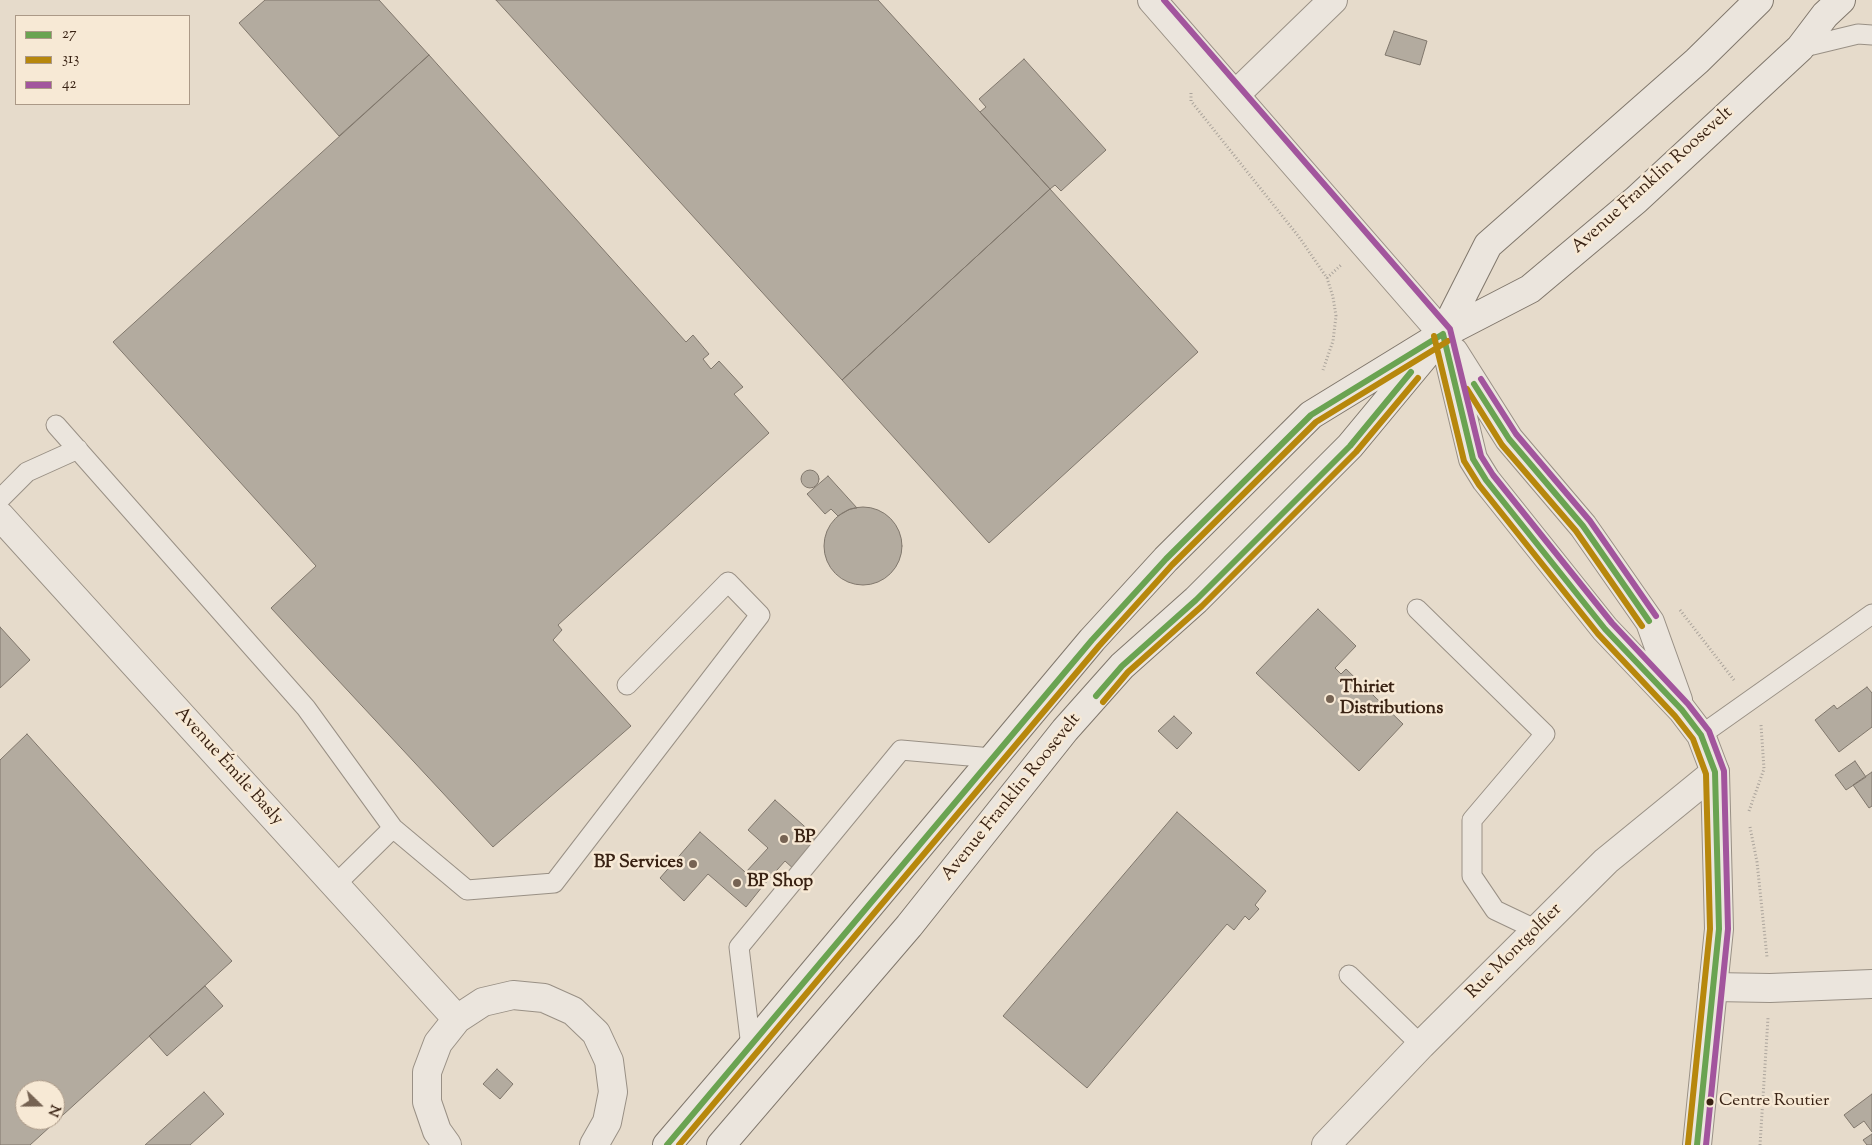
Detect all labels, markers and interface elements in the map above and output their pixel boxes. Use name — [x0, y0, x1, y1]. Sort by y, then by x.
legend — [15, 15, 190, 105]
text: 27 — [62, 24, 77, 45]
text: 313 — [62, 49, 79, 70]
text: 42 — [62, 74, 77, 95]
street label: Avenue Franklin Roosevelt — [1568, 103, 1738, 259]
place label: Thiriet Distributions — [1340, 678, 1443, 721]
marker: Thiriet Distributions — [1324, 693, 1336, 705]
street label: Avenue Émile Basly — [169, 703, 287, 831]
street label: Avenue Franklin Roosevelt — [938, 710, 1086, 886]
place label: BP — [794, 828, 815, 850]
marker: BP — [778, 833, 790, 845]
place label: BP Services — [594, 853, 683, 875]
marker: BP Services — [687, 858, 699, 870]
place label: BP Shop — [747, 872, 813, 894]
marker: BP Shop — [731, 877, 743, 889]
street label: Rue Montgolfier — [1463, 900, 1567, 1004]
north arrow — [15, 1080, 65, 1130]
place label: Centre Routier — [1719, 1092, 1829, 1112]
marker: Centre Routier — [1705, 1097, 1715, 1107]
text: N — [42, 1101, 64, 1119]

